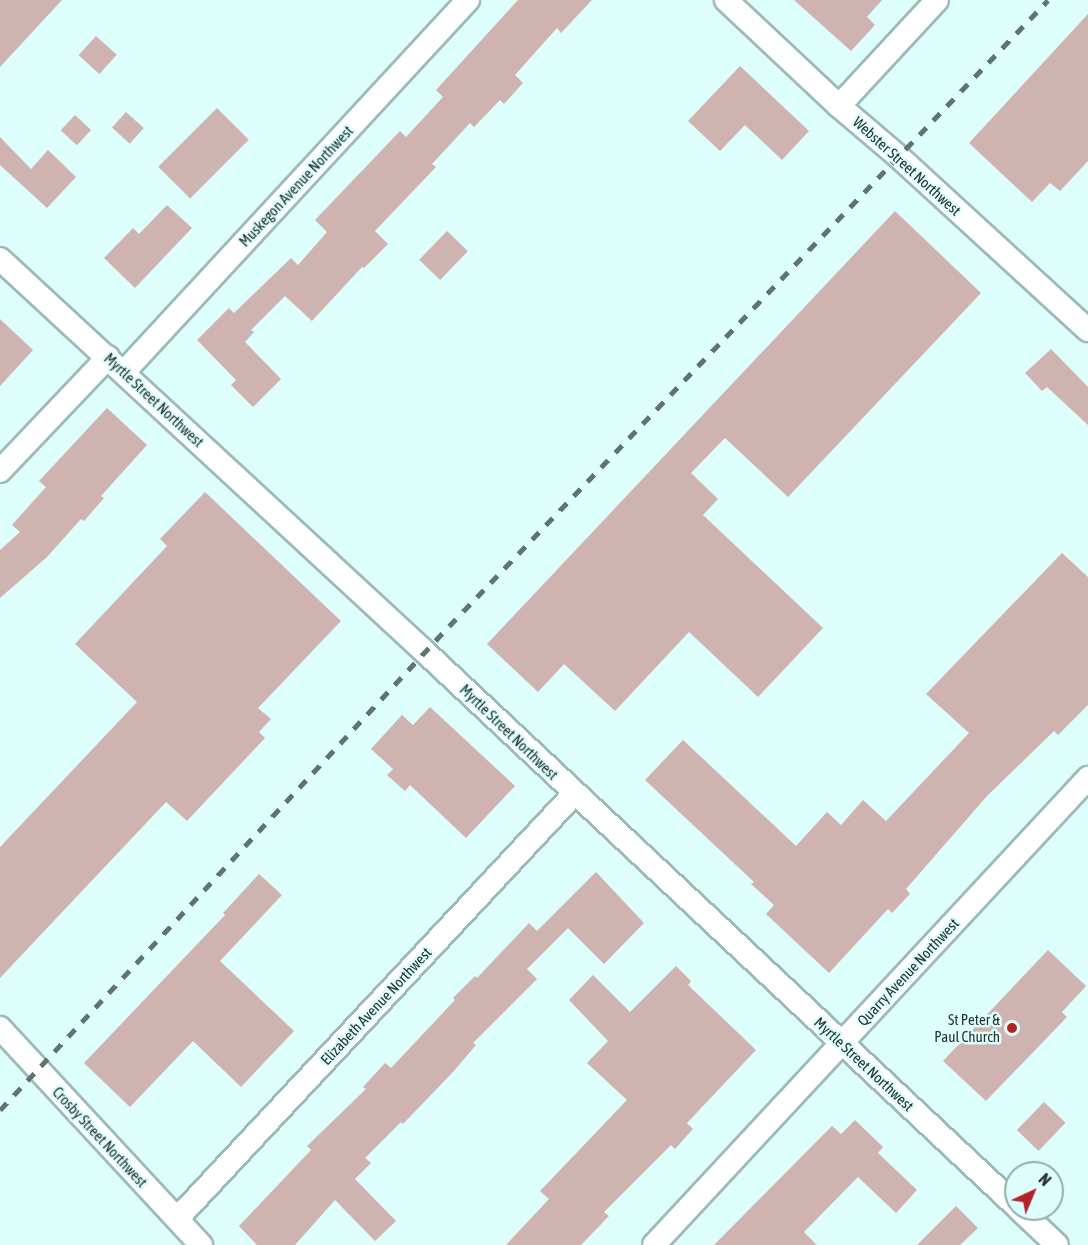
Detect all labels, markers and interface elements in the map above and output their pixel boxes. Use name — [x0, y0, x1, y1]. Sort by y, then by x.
street label: Webster Street Northwest — [849, 113, 965, 219]
street label: Muskegon Avenue Northwest — [235, 122, 357, 250]
street label: Myrtle Street Northwest — [101, 349, 207, 451]
street label: Myrtle Street Northwest — [456, 681, 562, 783]
street label: Quarry Avenue Northwest — [853, 914, 963, 1030]
street label: Elizabeth Avenue Northwest — [317, 943, 435, 1069]
place label: St Peter & Paul Church — [934, 1010, 1000, 1045]
street label: Myrtle Street Northwest — [811, 1013, 917, 1115]
marker: St Peter & Paul Church — [1005, 1021, 1019, 1035]
street label: Crosby Street Northwest — [49, 1083, 151, 1191]
north arrow — [1004, 1161, 1064, 1221]
text: N — [1035, 1170, 1055, 1189]

